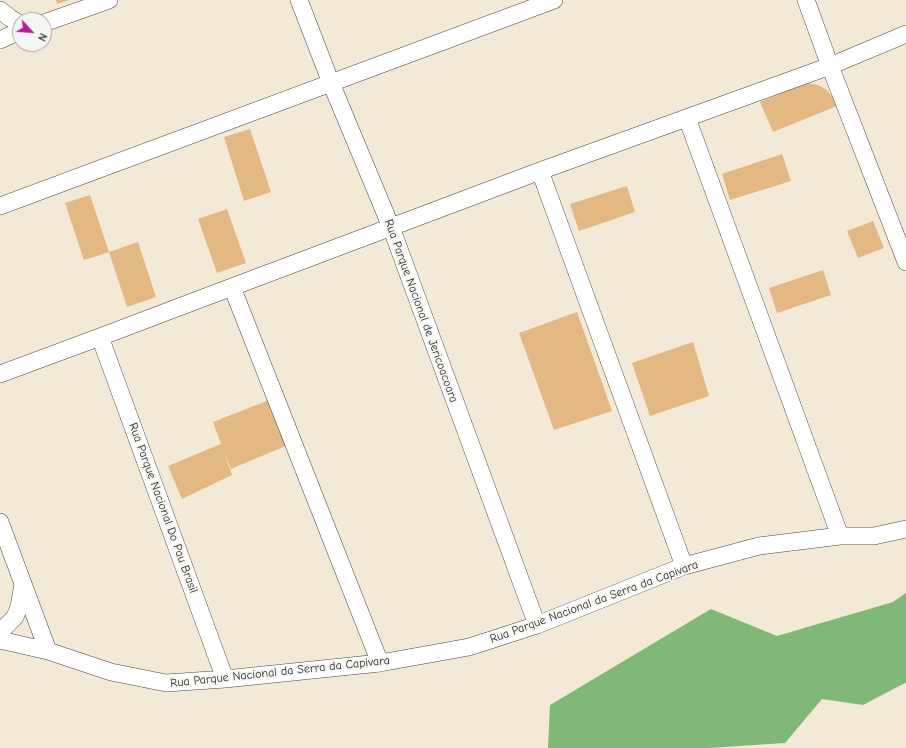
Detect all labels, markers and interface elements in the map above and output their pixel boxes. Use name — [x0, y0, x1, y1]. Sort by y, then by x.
north arrow — [12, 12, 52, 52]
text: N — [35, 31, 50, 43]
street label: Rua Parque Nacional de Jericoacoara — [381, 217, 461, 405]
street label: Rua Parque Nacional Do Pau Brasil — [125, 421, 201, 595]
street label: Rua Parque Nacional da Serra da Capivara — [488, 557, 700, 647]
street label: Rua Parque Nacional da Serra da Capivara — [169, 653, 391, 691]

